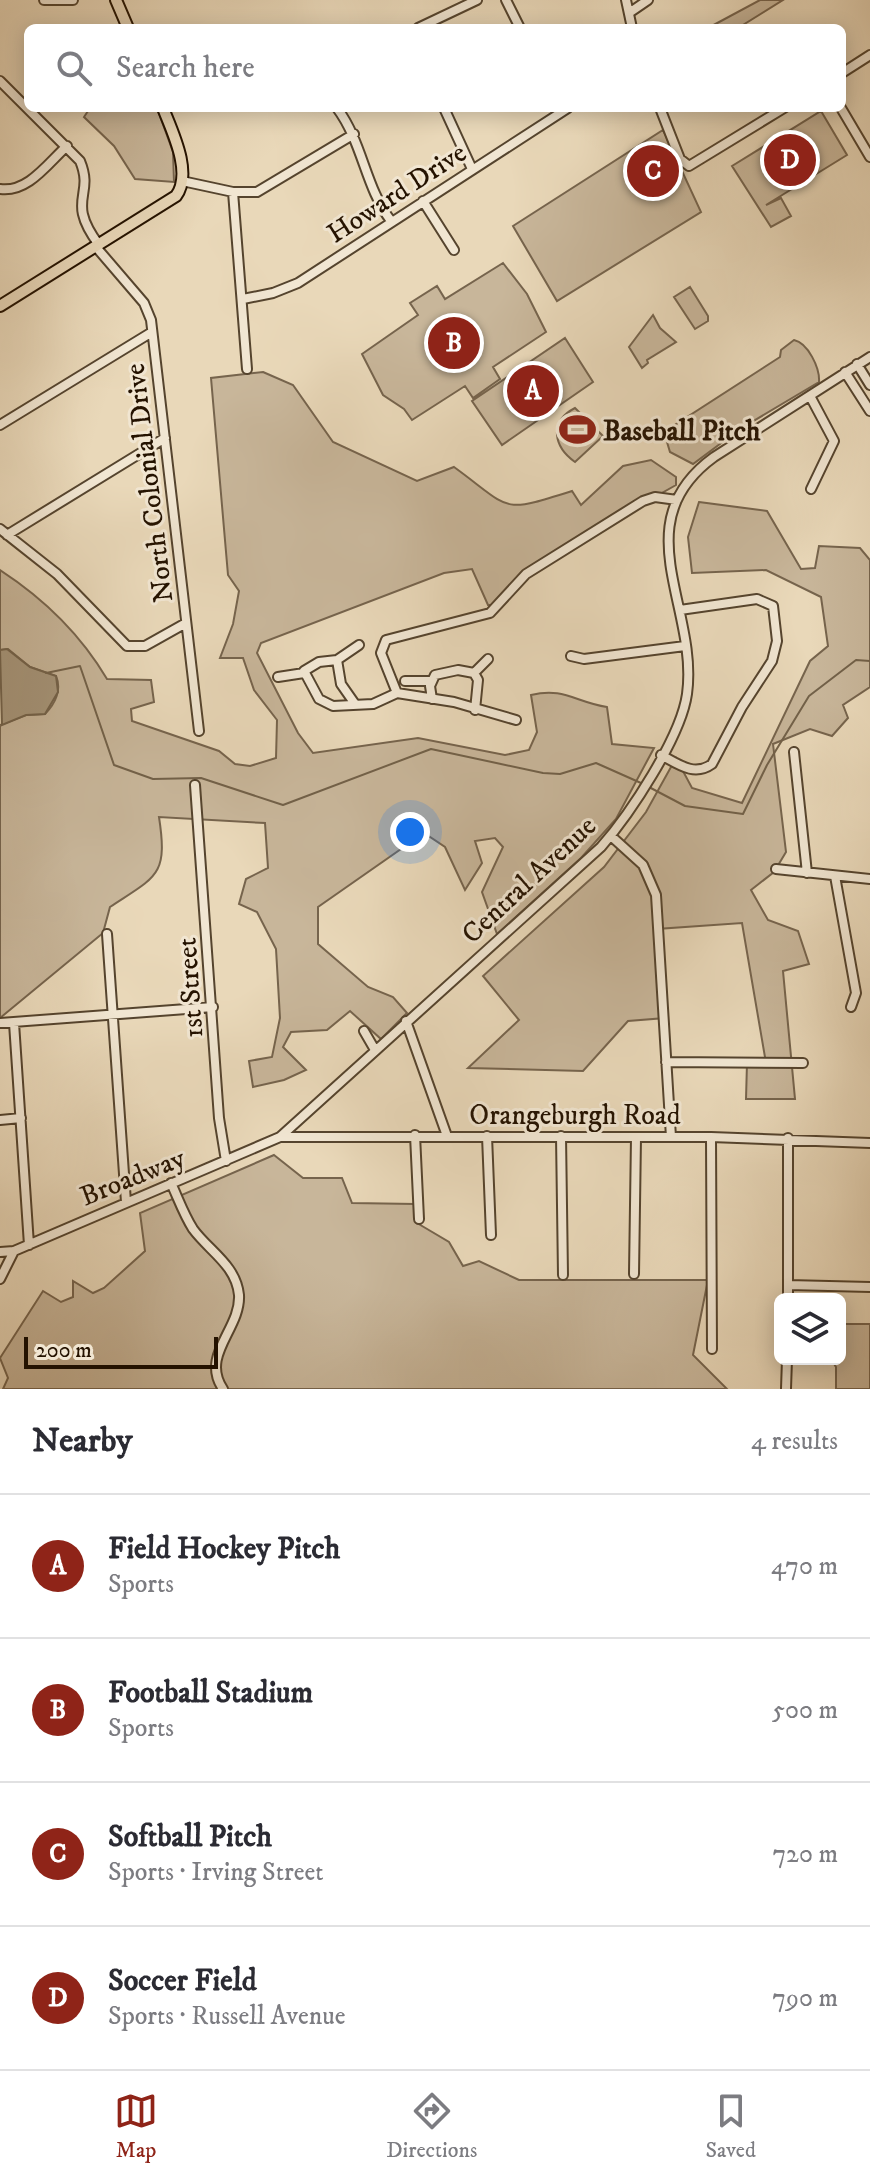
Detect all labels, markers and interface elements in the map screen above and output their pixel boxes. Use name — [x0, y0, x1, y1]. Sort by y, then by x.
search box — [24, 24, 846, 112]
icon: search — [52, 46, 96, 90]
text: Search here — [116, 50, 255, 87]
pin: D — [764, 130, 816, 190]
street label: Howard Drive — [321, 135, 473, 251]
pin: C — [627, 141, 679, 201]
pin: B — [428, 313, 480, 373]
street label: North Colonial Drive — [117, 361, 182, 604]
pin: A — [507, 361, 559, 421]
sports icon: Baseball Pitch — [558, 411, 596, 449]
place label: Baseball Pitch — [603, 414, 761, 449]
street label: Central Avenue — [455, 809, 604, 951]
your location — [390, 812, 430, 852]
street label: 1st Street — [170, 936, 211, 1039]
street label: Orangeburgh Road — [469, 1098, 681, 1133]
street label: Broadway — [75, 1140, 191, 1214]
map controls — [774, 1293, 846, 1365]
button: layers — [774, 1293, 846, 1365]
scale bar — [24, 1333, 218, 1369]
text: 200 m — [36, 1337, 92, 1364]
text: Nearby — [32, 1420, 133, 1462]
text: 4 results — [751, 1425, 838, 1458]
text: Field Hockey Pitch — [108, 1531, 340, 1568]
text: A — [50, 1550, 66, 1583]
text: 470 m — [771, 1550, 838, 1583]
text: Sports — [108, 1568, 174, 1601]
text: Football Stadium — [108, 1675, 313, 1712]
text: B — [50, 1694, 66, 1727]
text: 500 m — [772, 1694, 838, 1727]
text: Sports — [108, 1712, 174, 1745]
text: Softball Pitch — [108, 1819, 272, 1856]
text: C — [49, 1838, 67, 1871]
text: 720 m — [772, 1838, 838, 1871]
text: Sports · Irving Street — [108, 1856, 324, 1889]
text: Soccer Field — [108, 1963, 257, 2000]
text: D — [48, 1982, 68, 2015]
text: 790 m — [772, 1982, 838, 2015]
text: Sports · Russell Avenue — [108, 2000, 345, 2033]
tab: Map — [114, 2089, 158, 2164]
tab: Directions — [386, 2089, 477, 2164]
tab: Saved — [705, 2089, 756, 2164]

